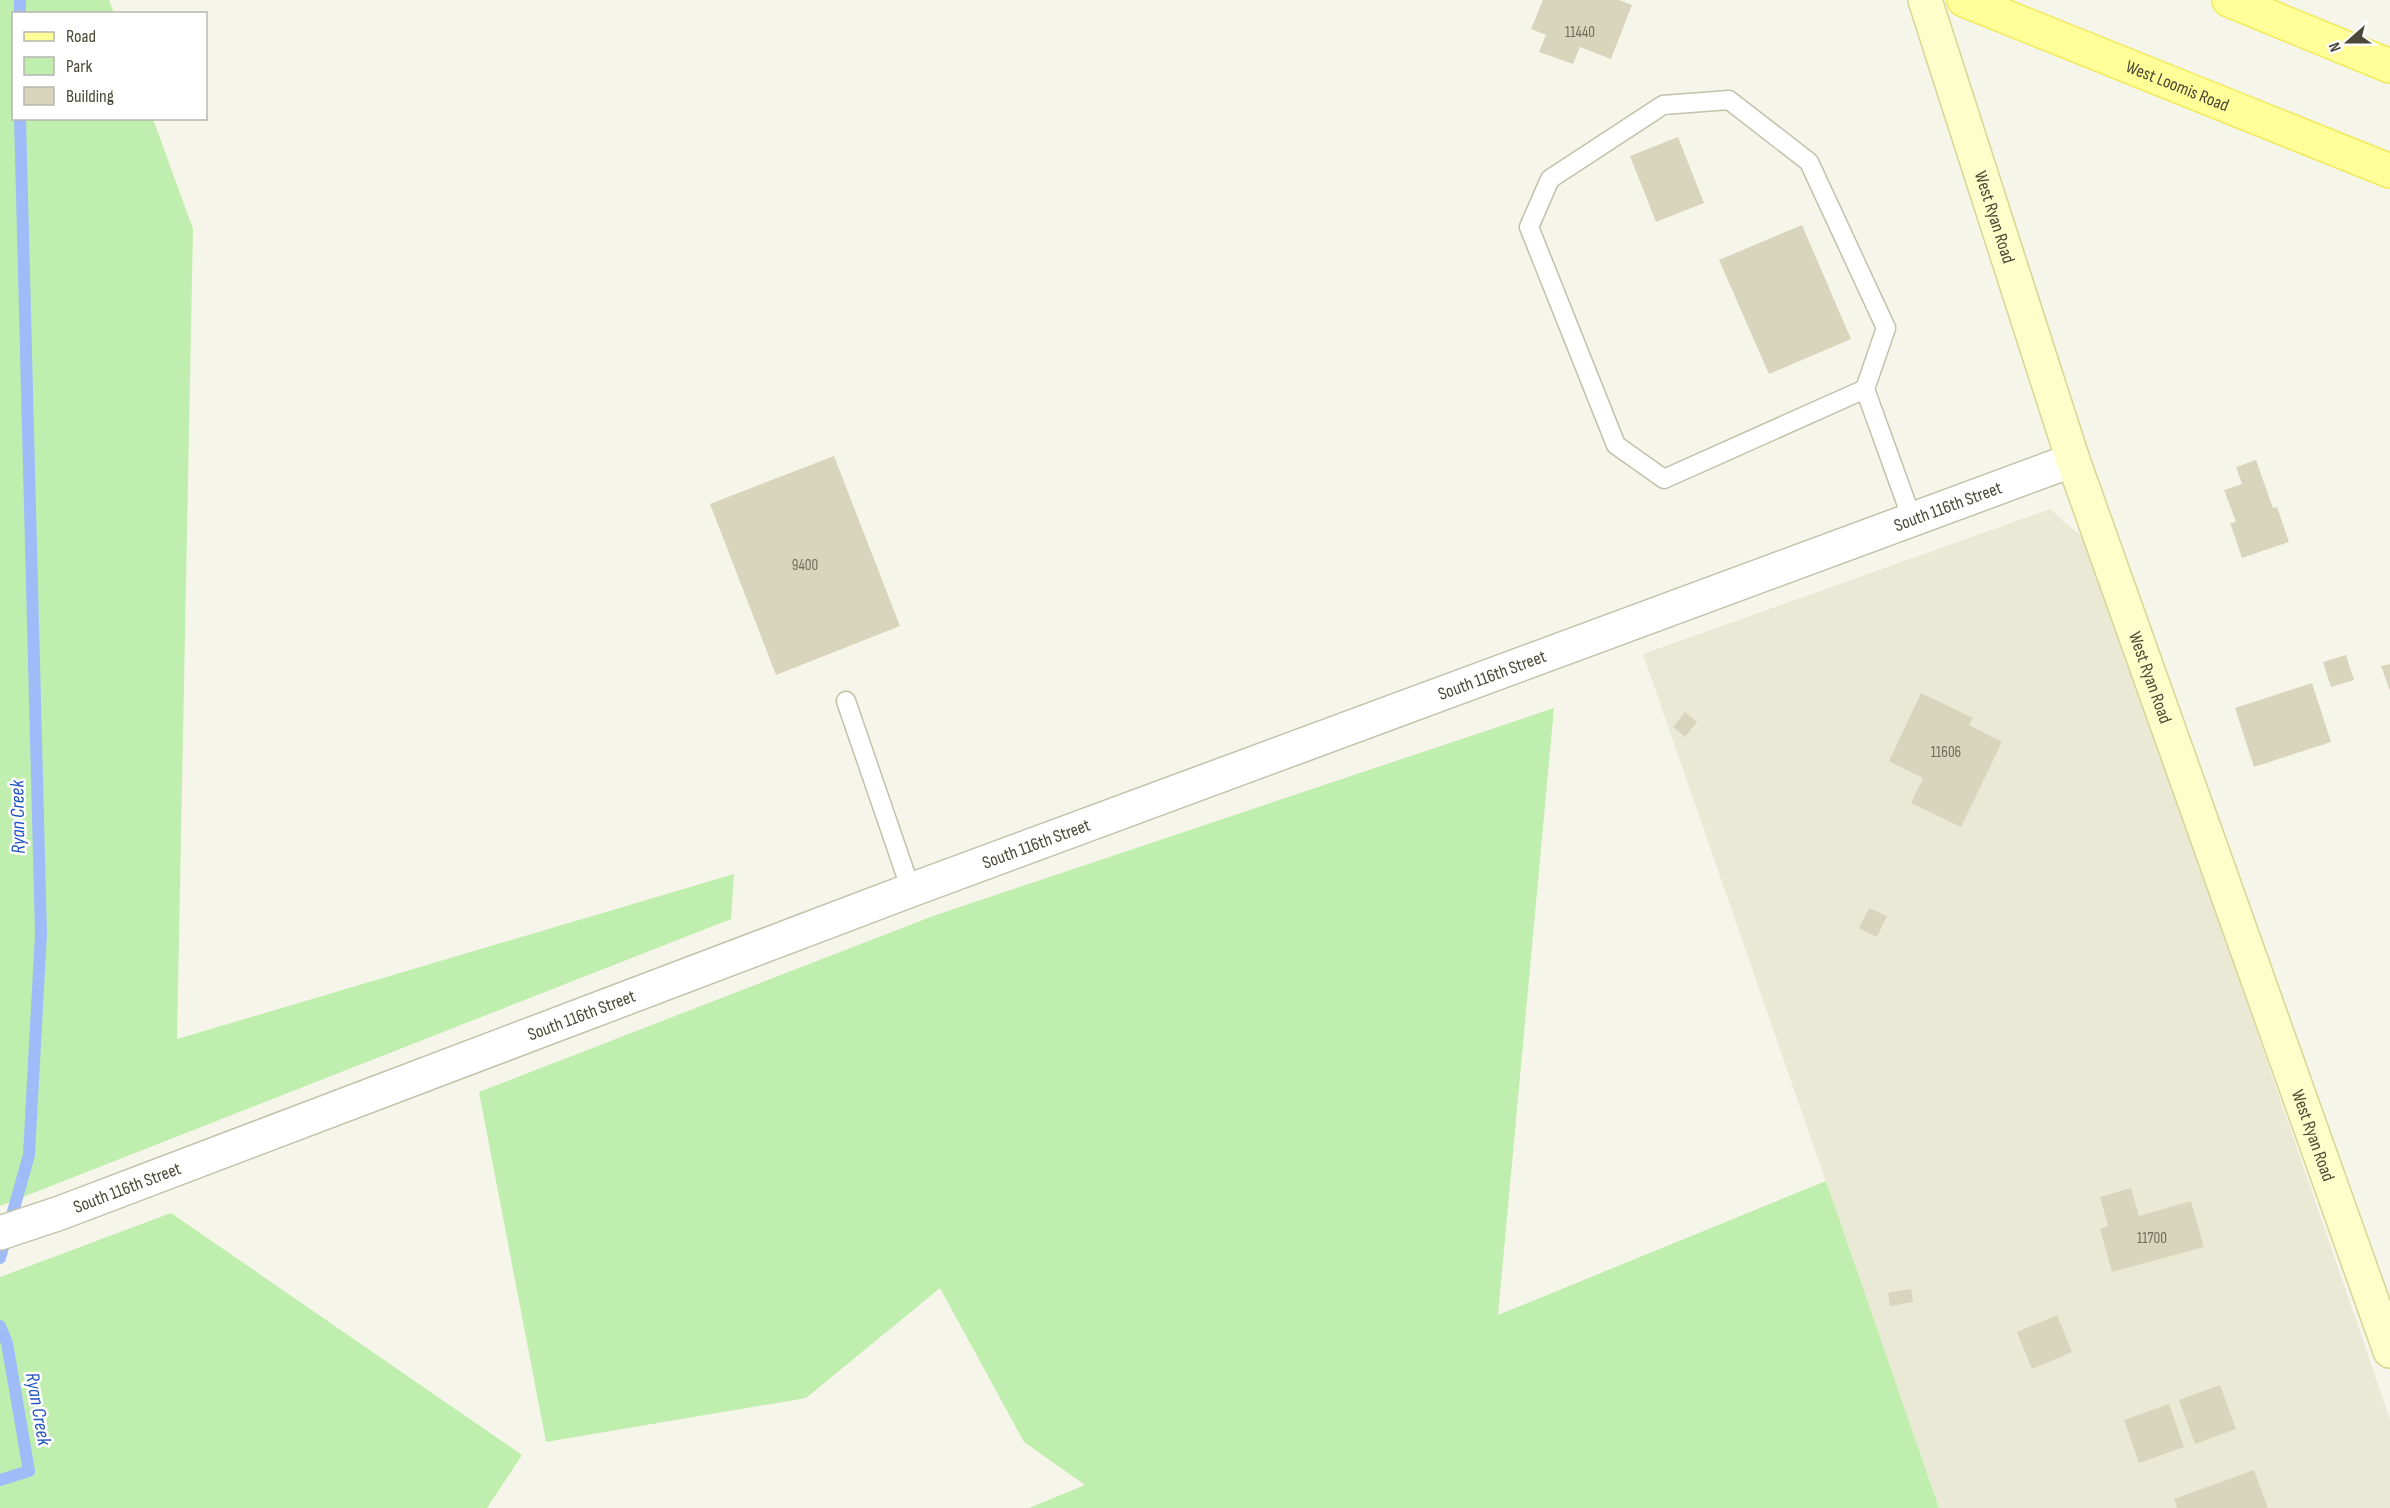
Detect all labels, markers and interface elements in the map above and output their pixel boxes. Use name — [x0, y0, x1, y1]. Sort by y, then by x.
legend — [12, 12, 207, 120]
north arrow — [2318, 12, 2378, 72]
house number: 11440 — [1565, 23, 1595, 42]
text: Road — [66, 26, 96, 47]
text: N — [2325, 39, 2346, 54]
text: Park — [66, 56, 92, 77]
street label: West Loomis Road — [2123, 56, 2232, 116]
text: Building — [66, 86, 114, 107]
street label: West Ryan Road — [1970, 168, 2019, 266]
street label: South 116th Street — [1891, 477, 2005, 536]
house number: 9400 — [792, 556, 818, 575]
street label: West Ryan Road — [2124, 629, 2176, 726]
street label: South 116th Street — [1435, 645, 1549, 705]
house number: 11606 — [1931, 743, 1961, 762]
water label: Ryan Creek — [5, 780, 31, 854]
street label: South 116th Street — [979, 814, 1094, 873]
street label: South 116th Street — [525, 985, 639, 1045]
street label: West Ryan Road — [2287, 1087, 2339, 1184]
street label: South 116th Street — [70, 1157, 184, 1217]
house number: 11700 — [2137, 1229, 2167, 1248]
water label: Ryan Creek — [20, 1371, 56, 1448]

